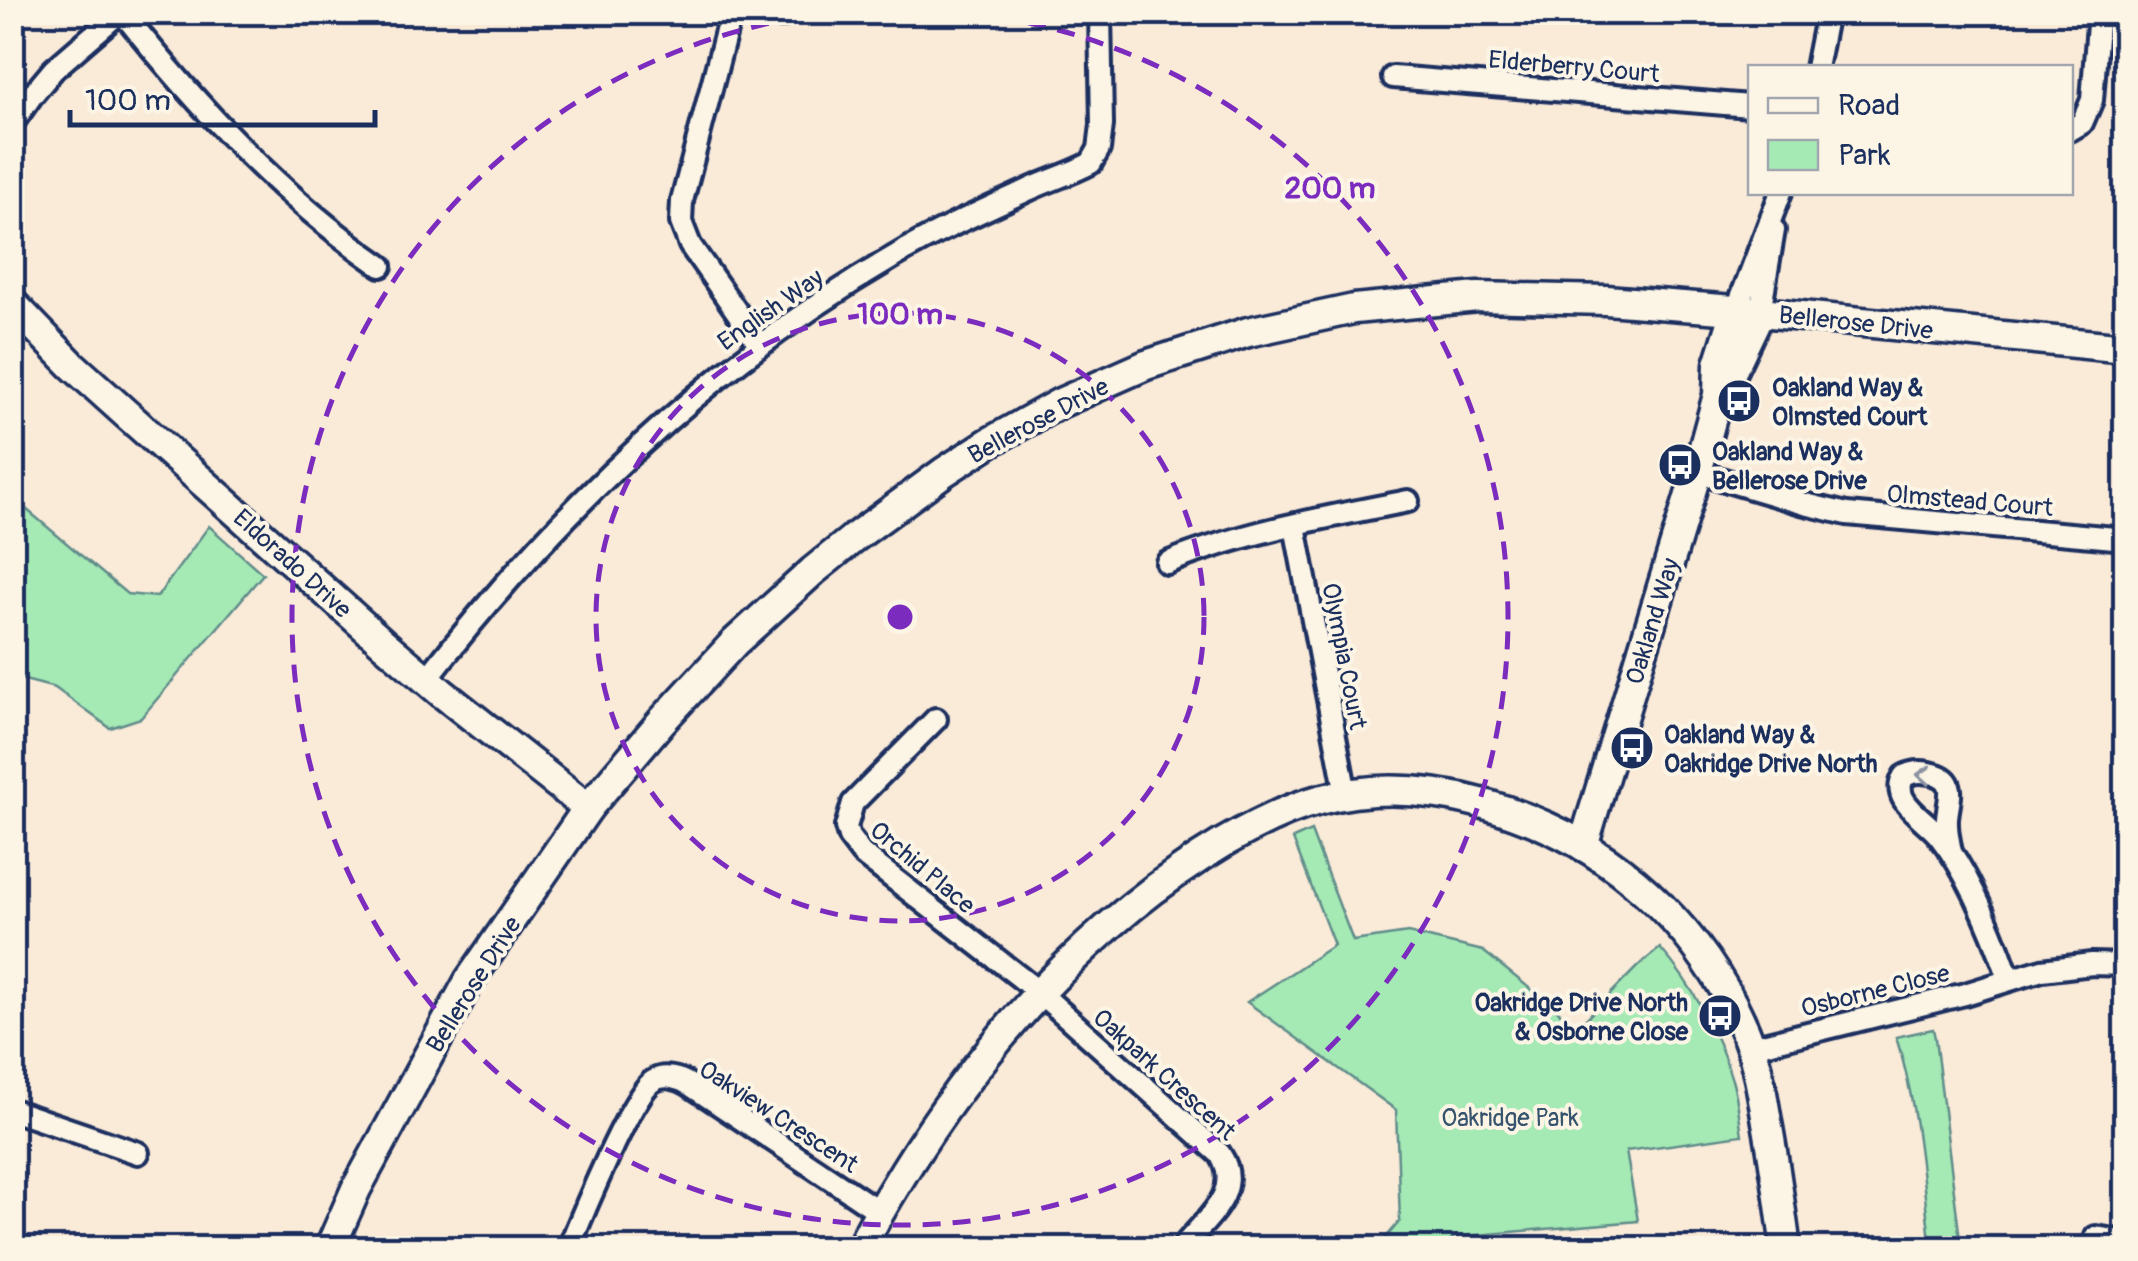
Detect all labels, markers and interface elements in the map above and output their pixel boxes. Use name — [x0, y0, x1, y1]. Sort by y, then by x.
street label: Elderberry Court — [1487, 45, 1662, 90]
scale bar — [70, 65, 375, 127]
legend — [1748, 65, 2073, 195]
text: 100 m — [85, 82, 171, 119]
text: Road — [1838, 87, 1900, 124]
text: Park — [1838, 137, 1891, 174]
text: 200 m — [1285, 170, 1375, 207]
street label: English Way — [712, 262, 830, 358]
text: 100 m — [857, 296, 943, 333]
street label: Bellerose Drive — [1777, 300, 1935, 347]
street label: Bellerose Drive — [963, 371, 1115, 471]
place label: Oakland Way & Olmsted Court — [1772, 373, 1928, 433]
bus stop icon: Oakland Way & Olmsted Court — [1716, 378, 1762, 424]
place label: Oakland Way & Bellerose Drive — [1712, 437, 1868, 497]
bus stop icon: Oakland Way & Bellerose Drive — [1657, 442, 1703, 488]
street label: Olmstead Court — [1885, 479, 2055, 524]
street label: Eldorado Drive — [226, 503, 358, 626]
street label: Oakland Way — [1620, 554, 1687, 688]
street label: Olympia Court — [1314, 580, 1373, 733]
centre of rings — [882, 599, 918, 635]
place label: Oakland Way & Oakridge Drive North — [1664, 720, 1878, 780]
bus stop icon: Oakland Way & Oakridge Drive North — [1609, 725, 1655, 771]
one-way arrow — [1916, 765, 1932, 787]
street label: Orchid Place — [863, 815, 982, 922]
street label: Bellerose Drive — [420, 910, 529, 1059]
street label: Osborne Close — [1798, 958, 1953, 1025]
place label: Oakridge Drive North & Osborne Close — [1474, 988, 1689, 1048]
bus stop icon: Oakridge Drive North & Osborne Close — [1697, 993, 1743, 1039]
street label: Oakpark Crescent — [1086, 1003, 1243, 1148]
street label: Oakview Crescent — [693, 1054, 865, 1181]
park label: Oakridge Park — [1441, 1103, 1579, 1134]

